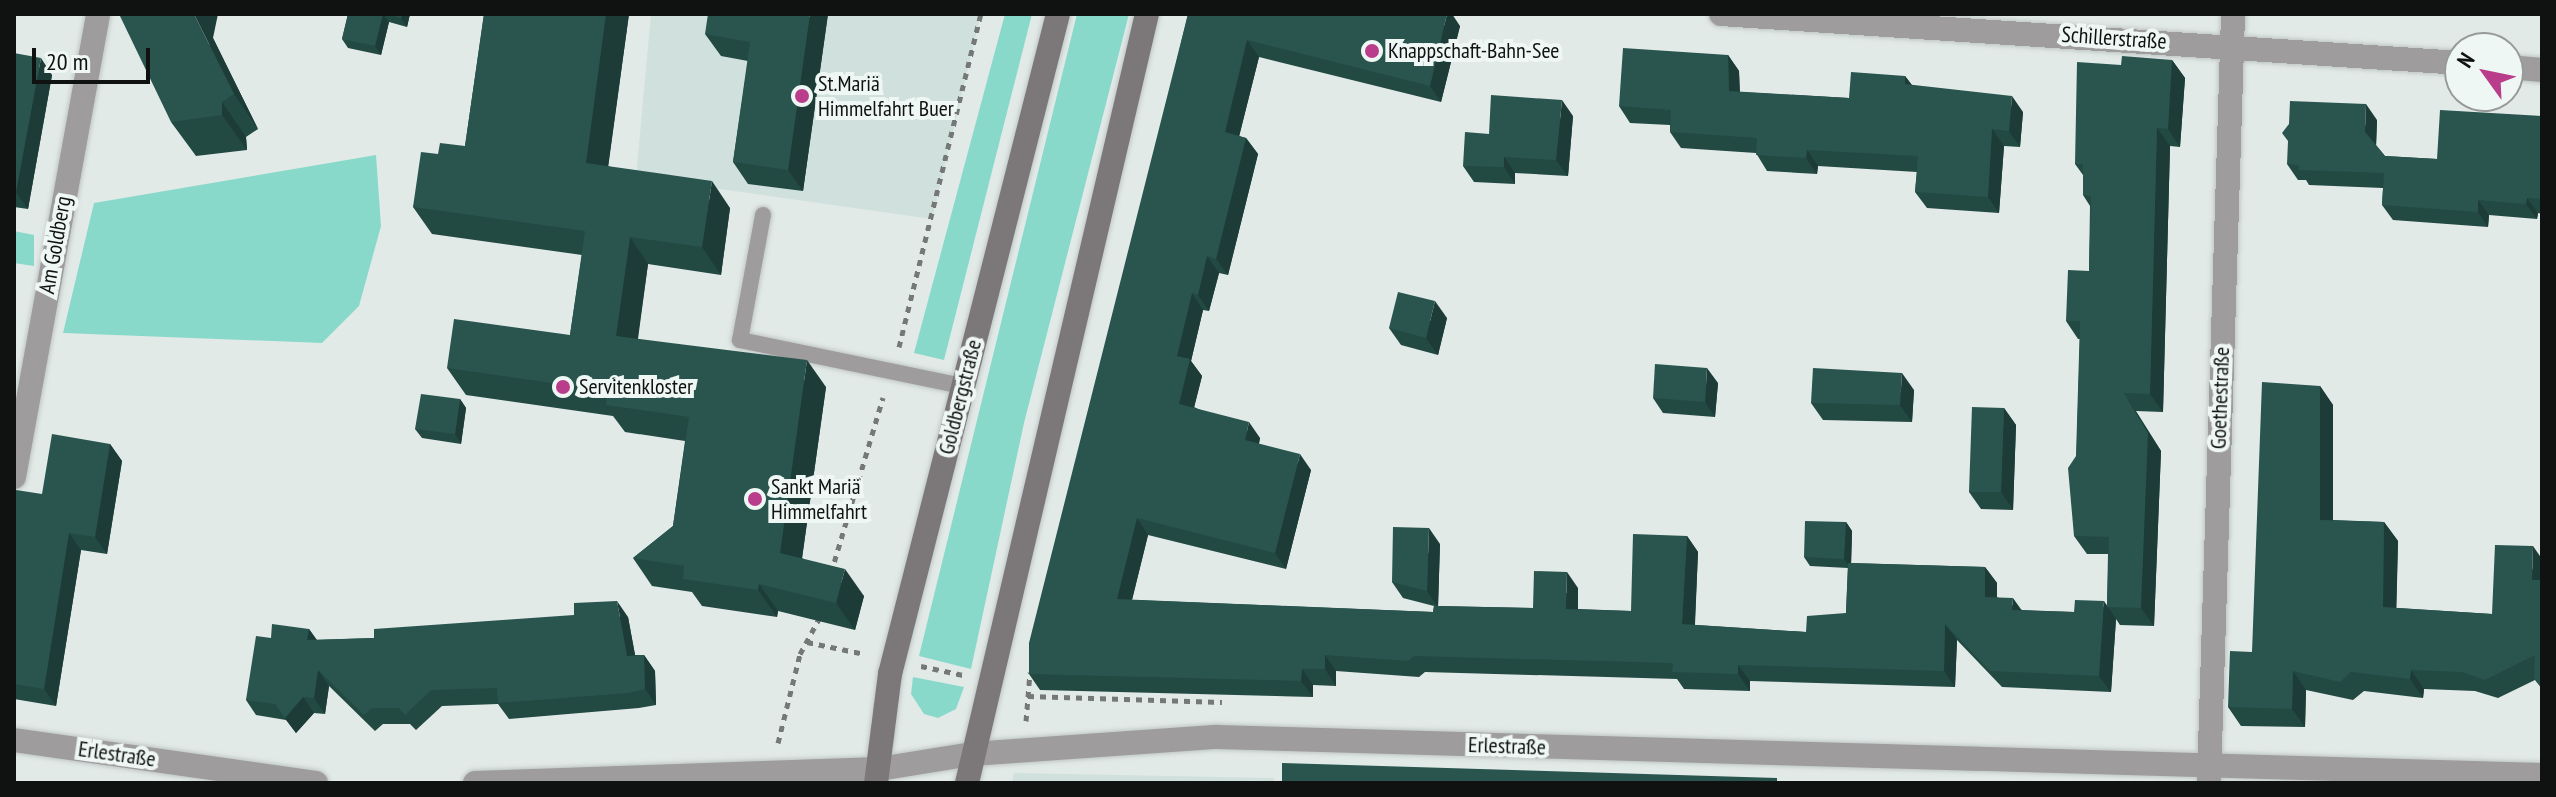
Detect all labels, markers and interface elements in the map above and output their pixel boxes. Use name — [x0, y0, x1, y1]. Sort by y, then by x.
street label: Schillerstraße — [2061, 21, 2167, 55]
scale bar — [36, 32, 154, 82]
north arrow — [2444, 32, 2524, 112]
place label: Knappschaft-Bahn-See — [1388, 38, 1559, 64]
marker: Knappschaft-Bahn-See — [1363, 42, 1381, 60]
text: 20 m — [46, 46, 88, 77]
text: N — [2451, 47, 2481, 73]
place label: St.Mariä Himmelfahrt Buer — [818, 70, 954, 122]
marker: St.Mariä Himmelfahrt Buer — [793, 87, 811, 105]
street label: Am Goldberg — [33, 194, 77, 296]
street label: Goldbergstraße — [933, 337, 987, 457]
street label: Goethestraße — [2205, 346, 2235, 450]
place label: Servitenkloster — [579, 374, 693, 400]
marker: Servitenkloster — [554, 378, 572, 396]
place label: Sankt Mariä Himmelfahrt — [771, 473, 867, 524]
marker: Sankt Mariä Himmelfahrt — [746, 490, 764, 508]
street label: Erlestraße — [1468, 731, 1546, 761]
street label: Erlestraße — [77, 736, 157, 772]

